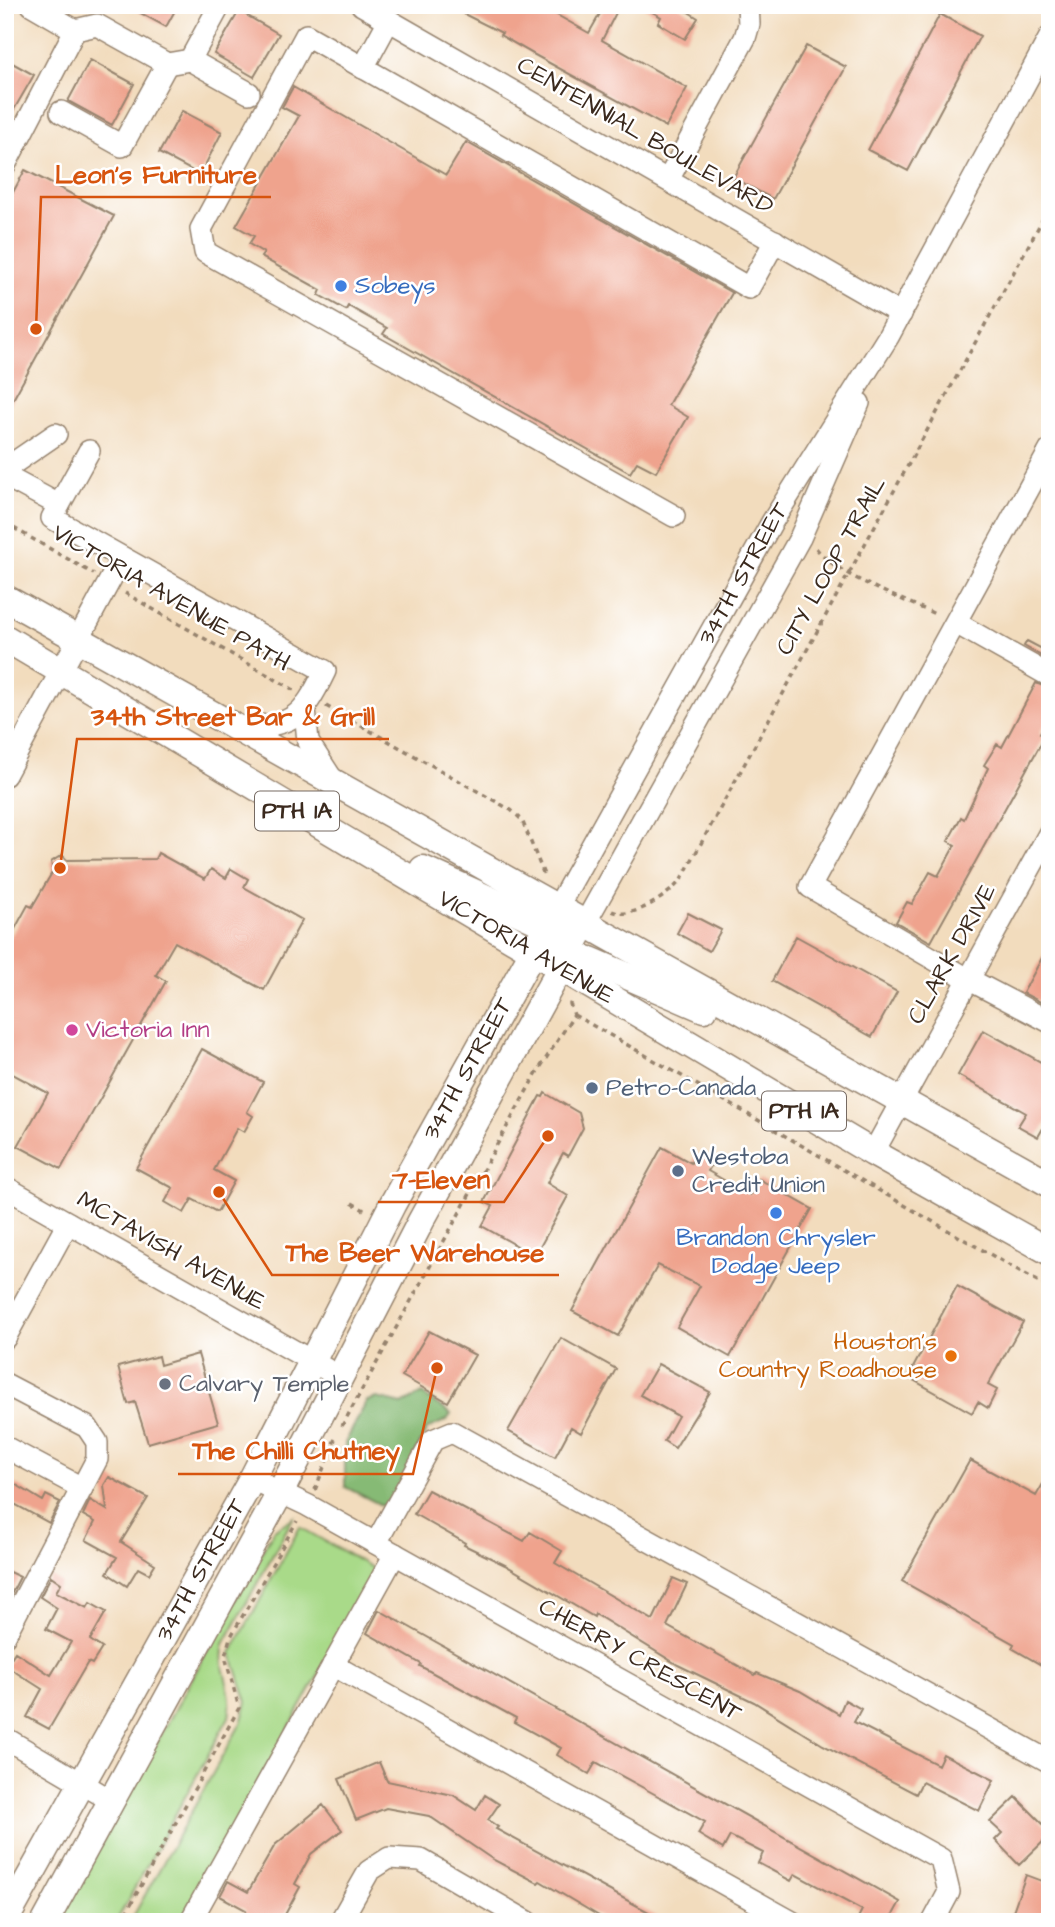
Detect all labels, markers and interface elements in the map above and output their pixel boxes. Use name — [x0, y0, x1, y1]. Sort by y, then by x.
street label: CENTENNIAL BOULEVARD — [510, 48, 780, 224]
callout: Leon's Furniture — [41, 150, 271, 197]
text: Leon's Furniture — [55, 157, 257, 193]
place label: Sobeys — [355, 269, 436, 304]
marker: Sobeys — [333, 278, 349, 294]
street label: CITY LOOP TRAIL — [768, 470, 894, 661]
street label: 34TH STREET — [690, 496, 797, 651]
street label: VICTORIA AVENUE PATH — [46, 516, 296, 680]
callout: 34th Street Bar & Grill — [77, 692, 389, 739]
text: 34th Street Bar & Grill — [90, 699, 375, 735]
road number: PTH 1A — [255, 792, 339, 831]
street label: CLARK DRIVE — [899, 878, 1005, 1030]
street label: VICTORIA AVENUE — [432, 882, 621, 1013]
street label: 34TH STREET — [414, 991, 521, 1146]
place label: Victoria Inn — [86, 1013, 209, 1047]
marker: Victoria Inn — [64, 1022, 80, 1038]
place label: Petro-Canada — [606, 1071, 756, 1105]
marker: Petro-Canada — [584, 1080, 600, 1096]
road number: PTH 1A — [762, 1092, 846, 1130]
place label: Westoba Credit Union — [692, 1140, 825, 1202]
callout: 7-Eleven — [378, 1155, 504, 1202]
text: 7-Eleven — [391, 1162, 490, 1198]
marker: Westoba Credit Union — [670, 1163, 686, 1179]
street label: MCTAVISH AVENUE — [70, 1183, 272, 1319]
marker: Brandon Chrysler Dodge Jeep — [768, 1205, 784, 1221]
place label: Brandon Chrysler Dodge Jeep — [676, 1221, 876, 1284]
callout: The Beer Warehouse — [272, 1228, 559, 1275]
text: The Beer Warehouse — [285, 1235, 544, 1271]
place label: Houston's Country Roadhouse — [719, 1325, 937, 1388]
marker: Houston's Country Roadhouse — [943, 1348, 959, 1364]
place label: Calvary Temple — [179, 1367, 349, 1402]
marker: Calvary Temple — [157, 1376, 173, 1392]
callout: The Chilli Chutney — [178, 1427, 413, 1474]
text: The Chilli Chutney — [191, 1433, 401, 1472]
street label: 34TH STREET — [148, 1493, 255, 1648]
street label: CHERRY CRESCENT — [532, 1590, 748, 1730]

